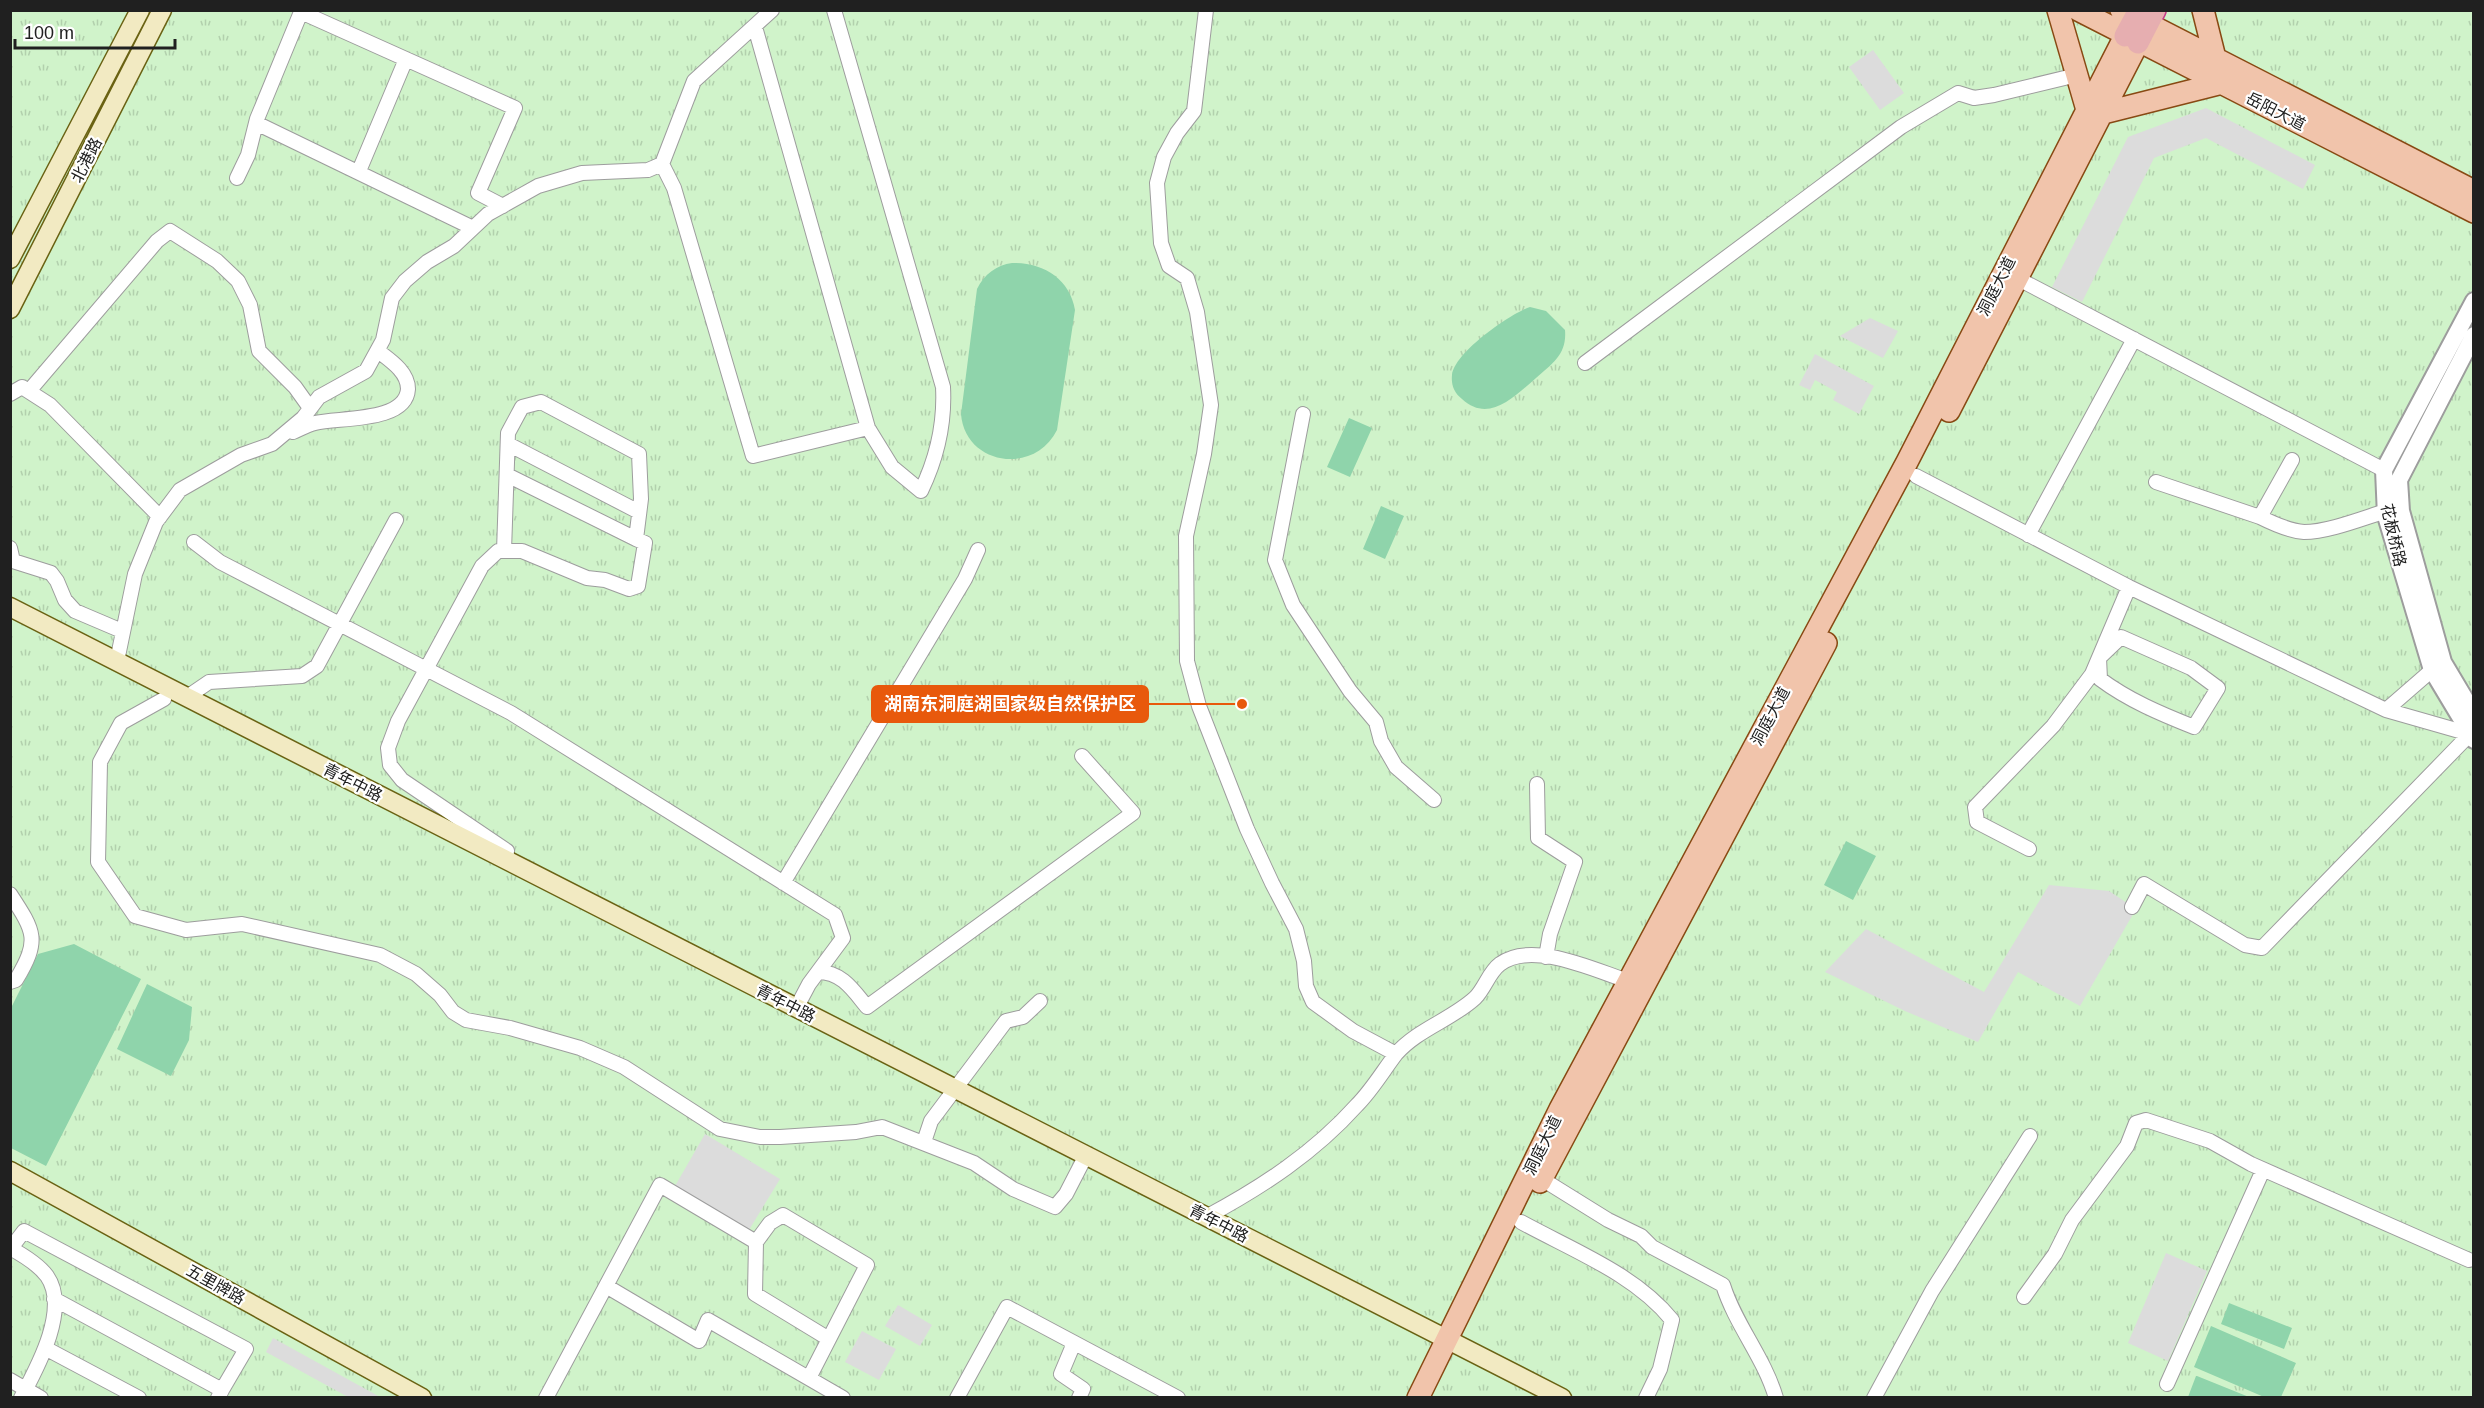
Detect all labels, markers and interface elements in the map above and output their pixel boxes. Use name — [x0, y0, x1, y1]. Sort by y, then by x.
scale bar — [15, 12, 176, 50]
text: 100 m — [24, 23, 74, 43]
street label: 岳阳大道 — [2243, 89, 2308, 134]
street label: 北港路 — [68, 135, 105, 185]
street label: 洞庭大道 — [1974, 254, 2019, 319]
street label: 花板桥路 — [2378, 502, 2409, 568]
street label: 洞庭大道 — [1748, 684, 1793, 748]
callout: 湖南东洞庭湖国家级自然保护区 — [872, 686, 1148, 722]
text: 湖南东洞庭湖国家级自然保护区 — [884, 694, 1136, 714]
street label: 青年中路 — [320, 760, 385, 805]
street label: 青年中路 — [753, 981, 818, 1026]
street label: 洞庭大道 — [1521, 1113, 1564, 1178]
street label: 青年中路 — [1186, 1201, 1251, 1246]
street label: 五里牌路 — [184, 1261, 248, 1307]

